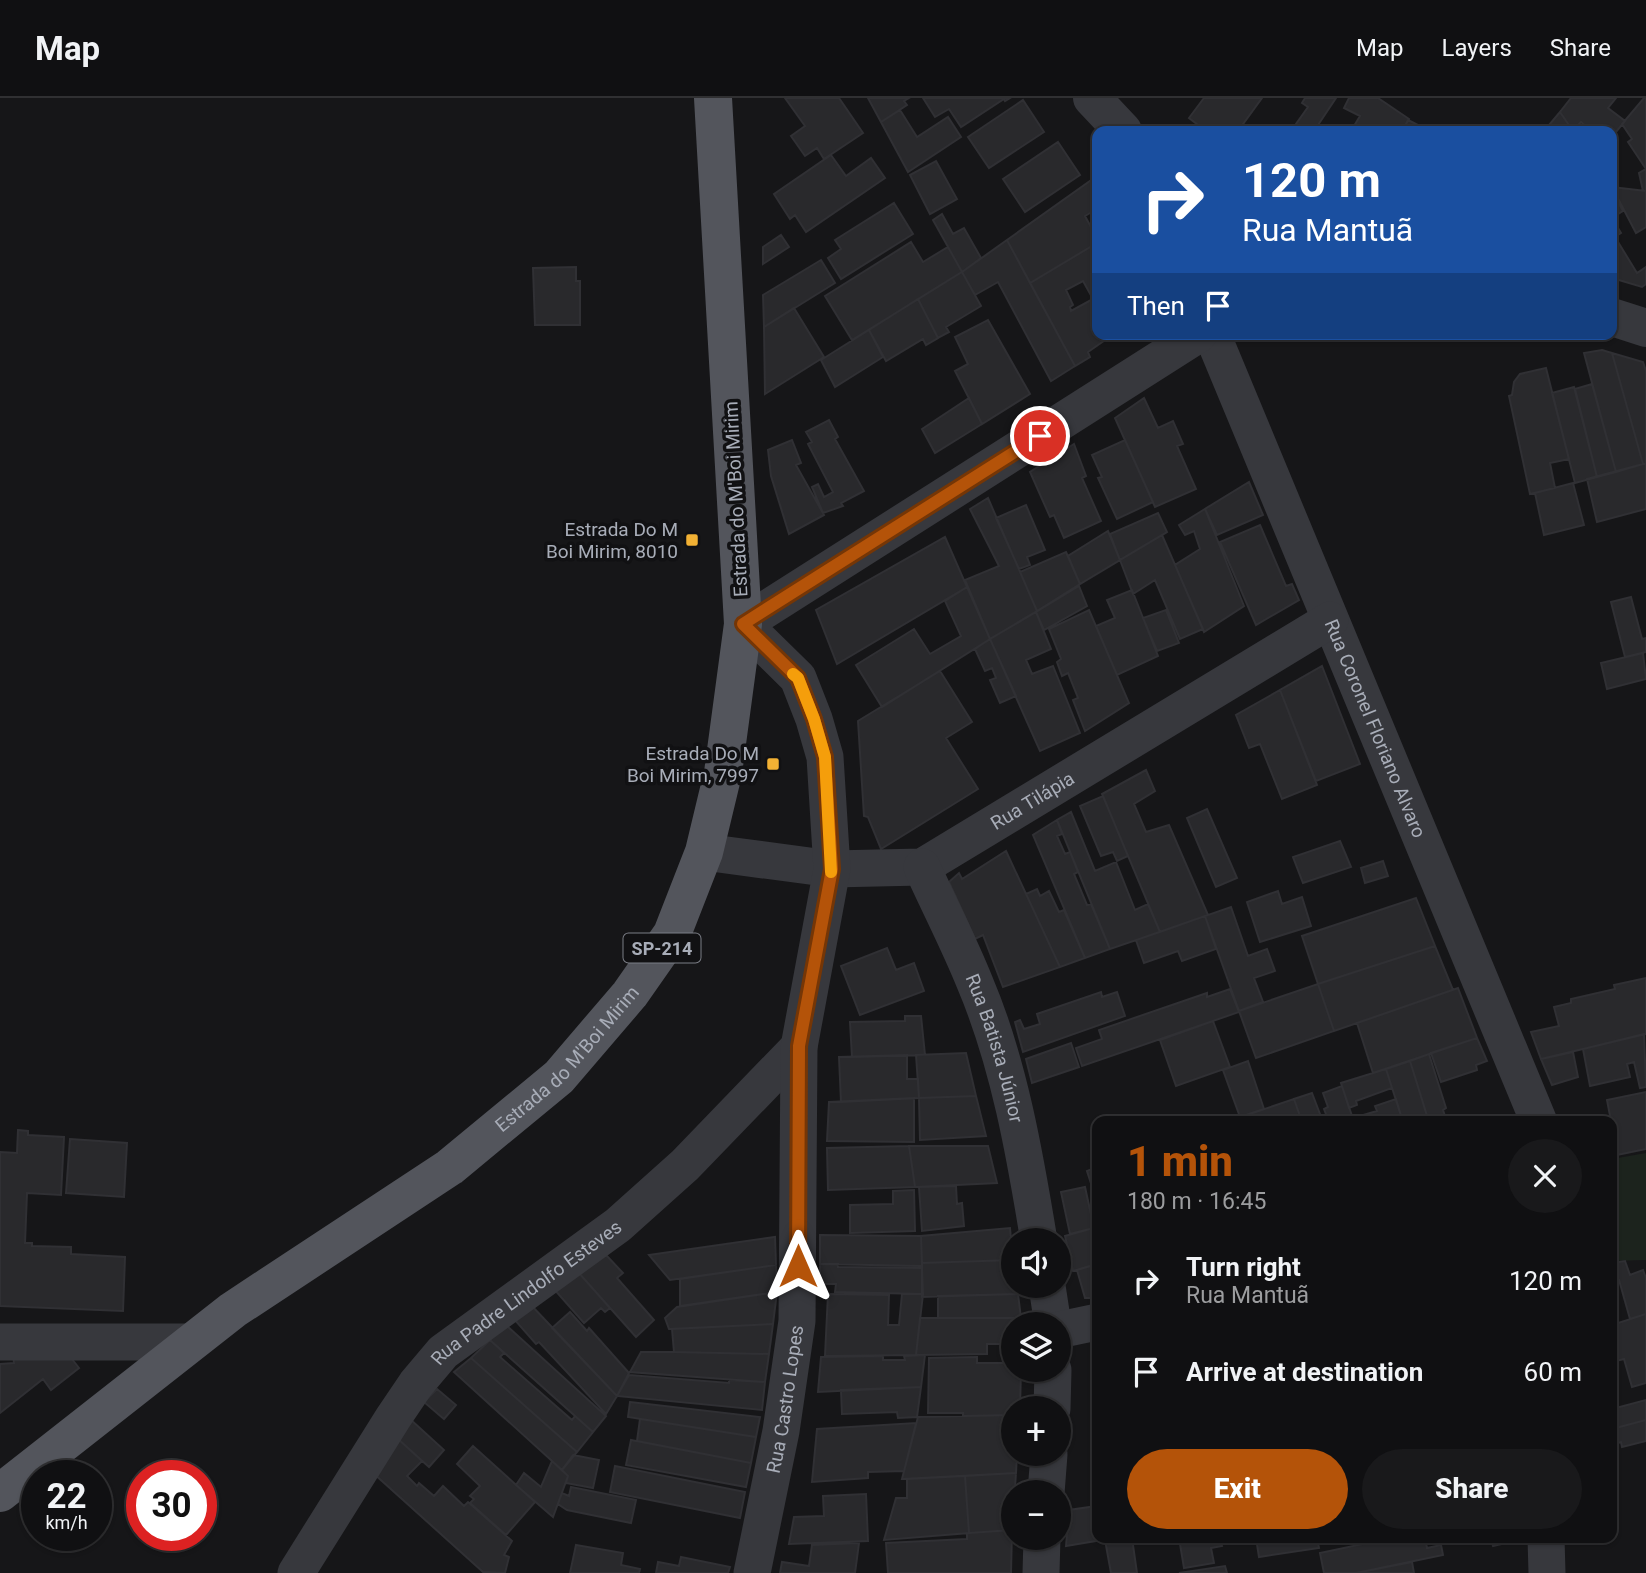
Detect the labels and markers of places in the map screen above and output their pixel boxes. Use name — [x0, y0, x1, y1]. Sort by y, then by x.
pin — [1010, 406, 1070, 466]
place label: Estrada Do M Boi Mirim, 8010 — [546, 518, 678, 563]
marker: Estrada Do M Boi Mirim, 8010 — [684, 532, 700, 548]
place label: Estrada Do M Boi Mirim, 7997 — [627, 742, 759, 787]
marker: Estrada Do M Boi Mirim, 7997 — [765, 756, 781, 772]

